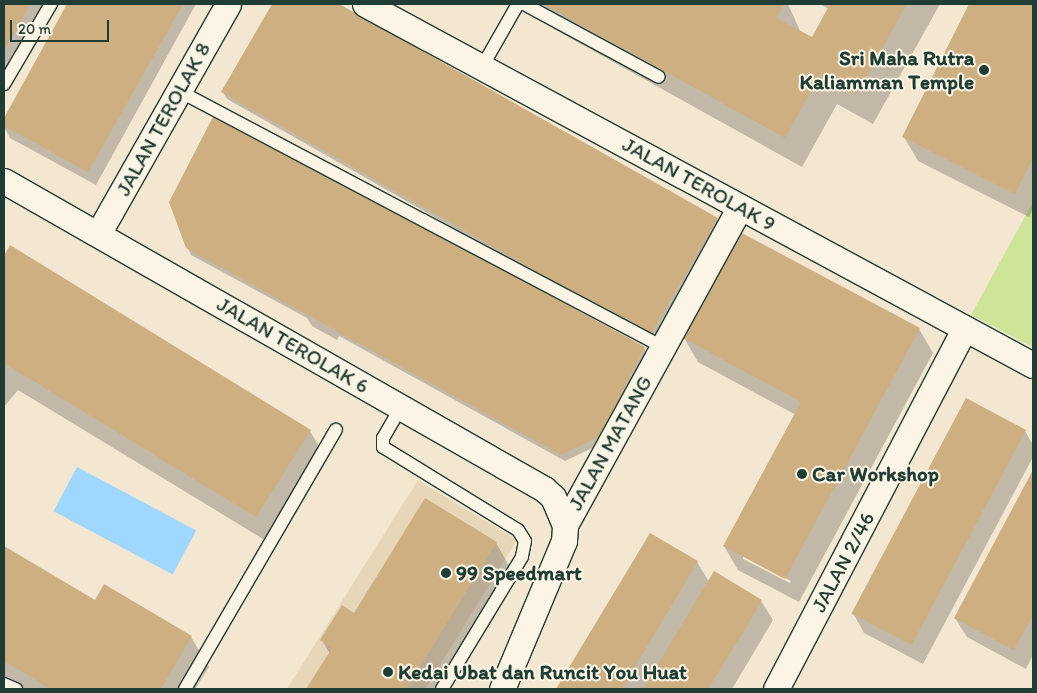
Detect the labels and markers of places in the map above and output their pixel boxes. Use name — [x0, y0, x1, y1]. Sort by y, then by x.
place label: Sri Maha Rutra Kaliamman Temple — [802, 45, 974, 95]
marker: Sri Maha Rutra Kaliamman Temple — [978, 64, 990, 76]
place label: Car Workshop — [812, 461, 938, 487]
marker: Car Workshop — [796, 468, 808, 480]
place label: 99 Speedmart — [456, 560, 582, 586]
marker: 99 Speedmart — [440, 567, 452, 579]
place label: Kedai Ubat dan Runcit You Huat — [398, 659, 686, 685]
marker: Kedai Ubat dan Runcit You Huat — [382, 666, 394, 678]

